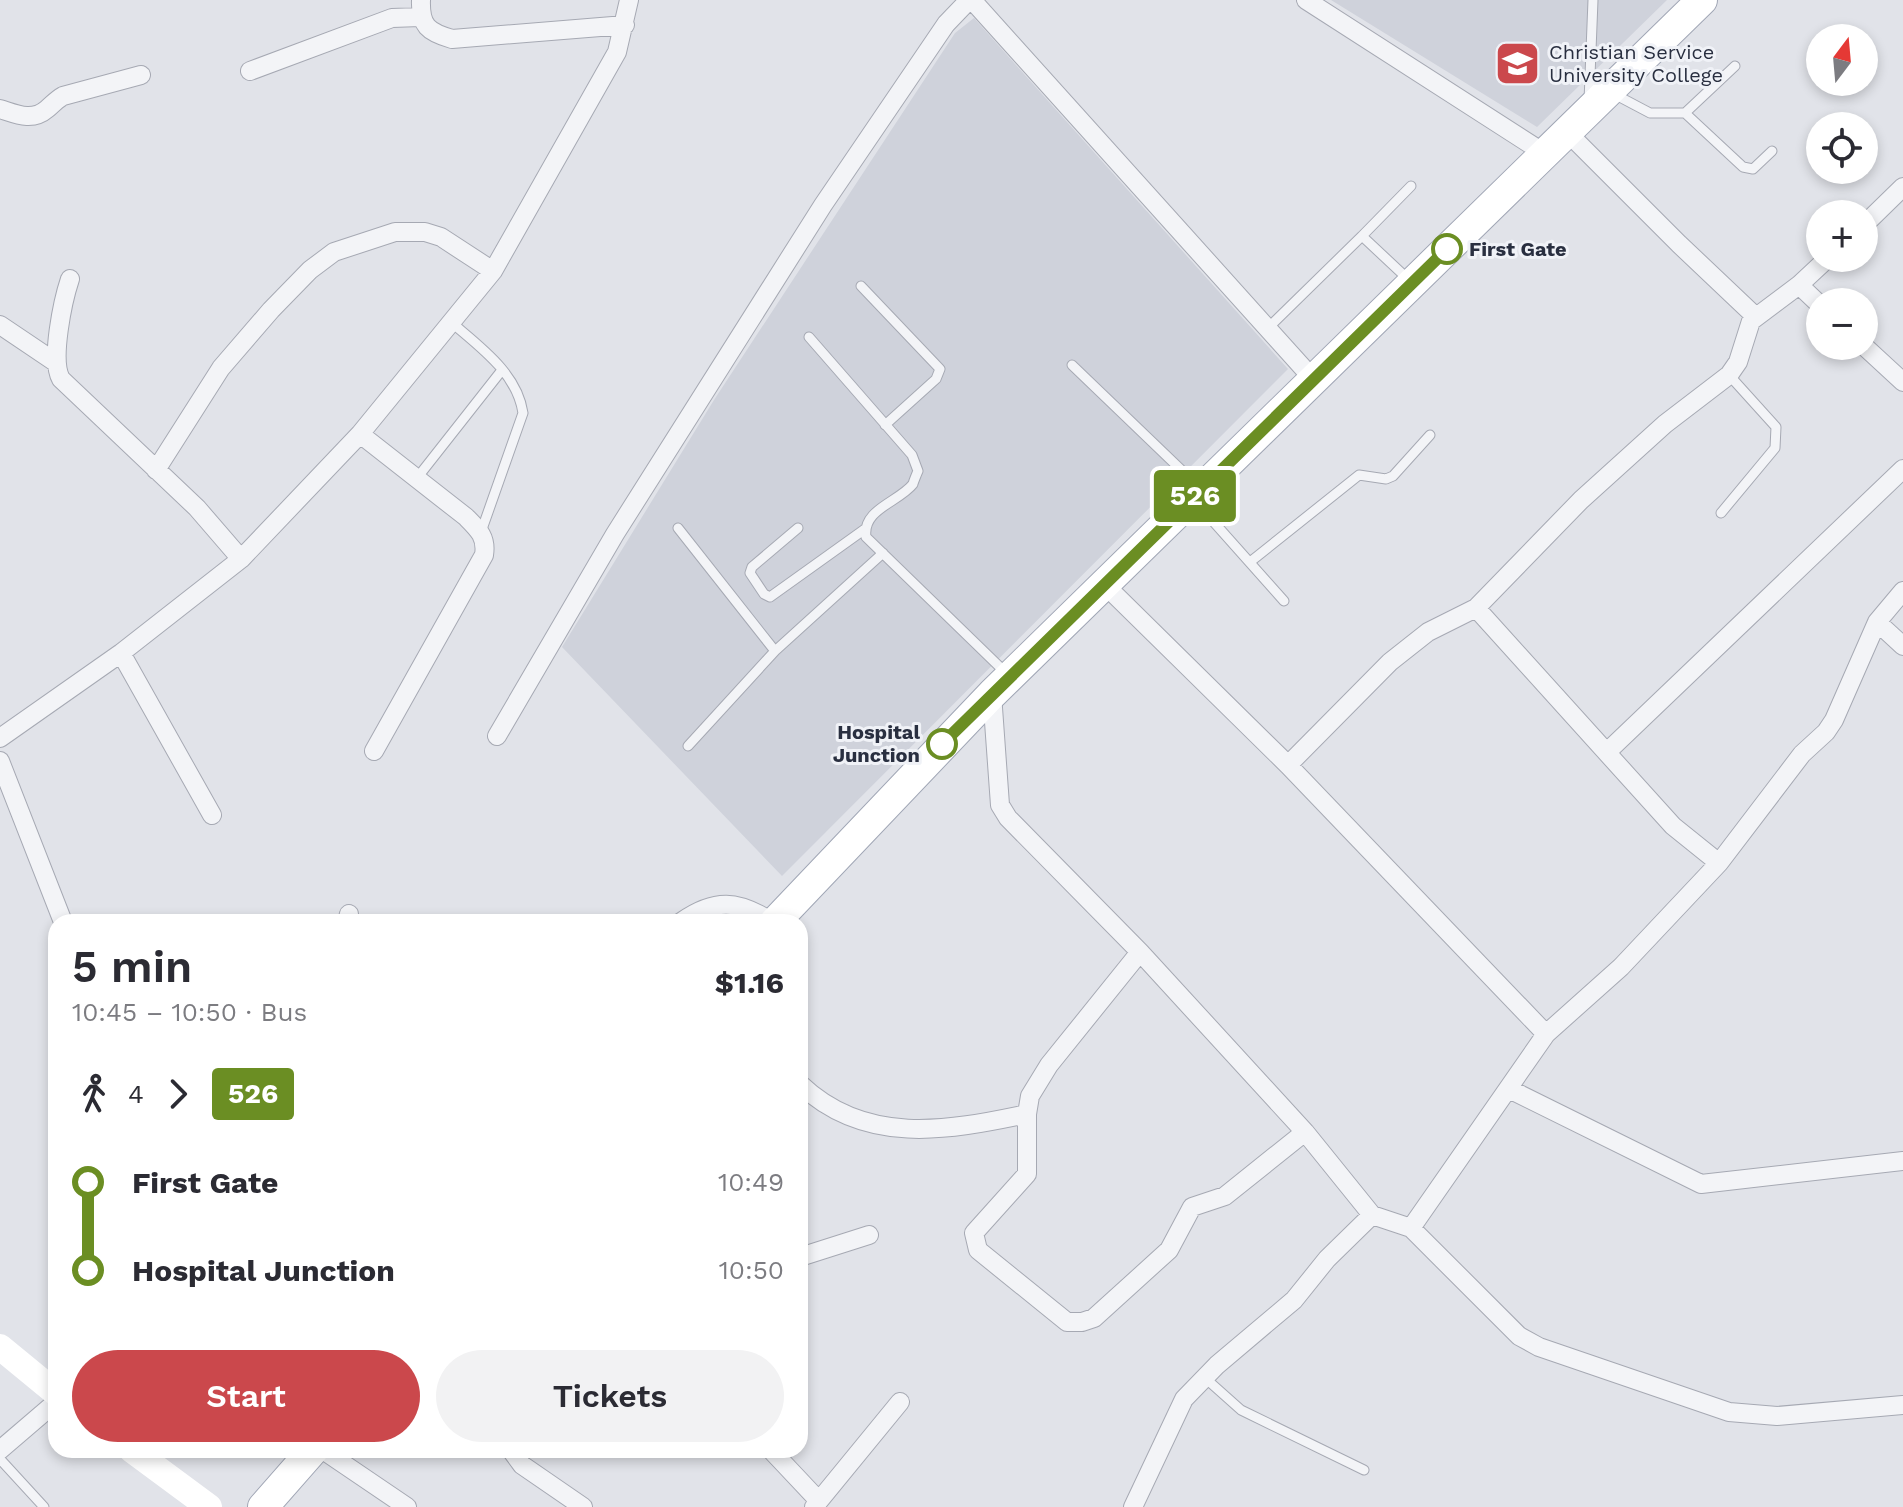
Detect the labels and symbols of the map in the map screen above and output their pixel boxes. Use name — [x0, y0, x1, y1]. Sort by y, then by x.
north arrow — [1806, 24, 1878, 96]
school or university icon: Christian Service University College — [1494, 39, 1542, 87]
place label: Christian Service University College — [1549, 40, 1723, 87]
marker: First Gate — [1432, 234, 1462, 264]
place label: First Gate — [1469, 237, 1567, 261]
line badge: 526 — [1149, 470, 1241, 522]
place label: Hospital Junction — [833, 720, 920, 767]
marker: Hospital Junction — [927, 729, 957, 759]

